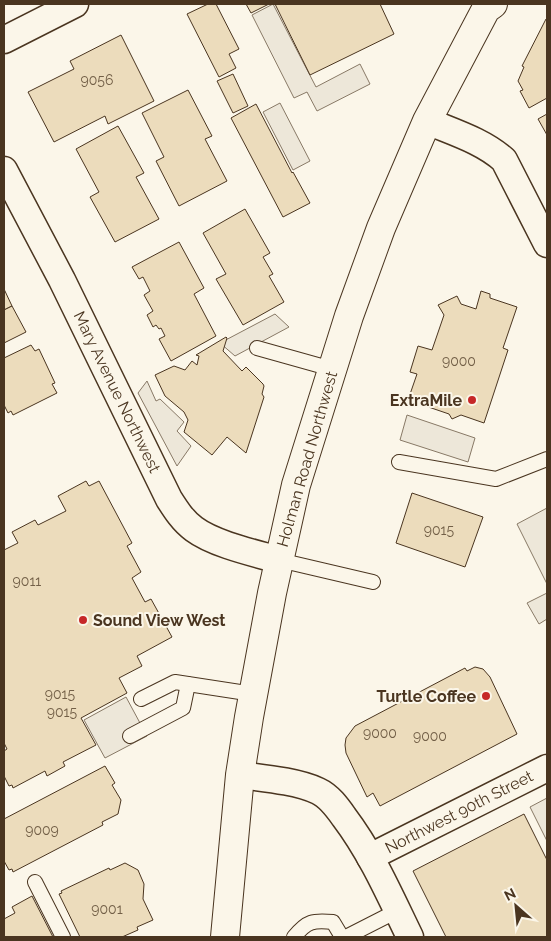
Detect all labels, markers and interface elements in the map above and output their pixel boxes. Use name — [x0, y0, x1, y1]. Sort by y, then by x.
house number: 9056 — [81, 72, 113, 88]
street label: Mary Avenue Northwest — [70, 308, 165, 476]
house number: 9000 — [442, 353, 476, 369]
street label: Holman Road Northwest — [273, 368, 341, 549]
place label: ExtraMile — [390, 391, 462, 410]
marker: ExtraMile — [466, 394, 478, 406]
house number: 9015 — [424, 522, 455, 538]
house number: 9011 — [13, 573, 41, 589]
place label: Sound View West — [93, 611, 226, 630]
marker: Sound View West — [77, 614, 89, 626]
house number: 9015 — [45, 686, 76, 702]
place label: Turtle Coffee — [376, 687, 476, 706]
marker: Turtle Coffee — [480, 690, 492, 702]
house number: 9015 — [47, 704, 78, 720]
house number: 9000 — [363, 725, 397, 741]
house number: 9000 — [413, 728, 447, 744]
street label: Northwest 90th Street — [382, 766, 537, 858]
house number: 9009 — [25, 822, 59, 838]
north arrow — [491, 881, 541, 931]
text: N — [502, 885, 518, 904]
house number: 9001 — [91, 901, 123, 917]

